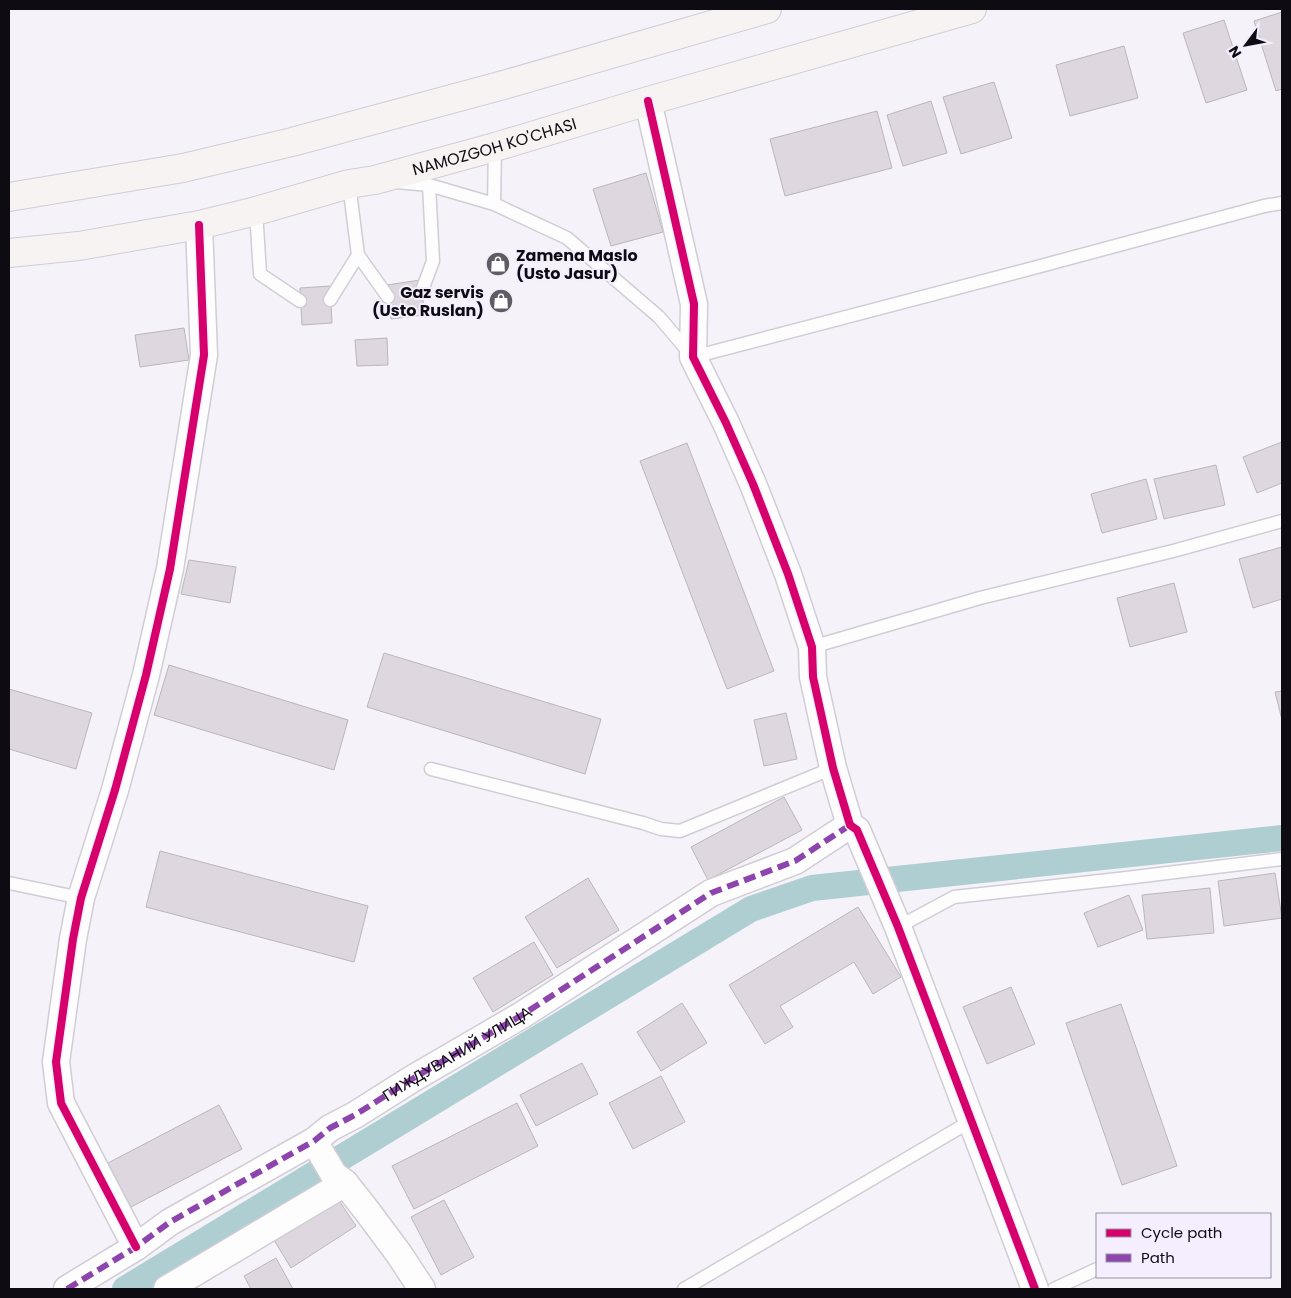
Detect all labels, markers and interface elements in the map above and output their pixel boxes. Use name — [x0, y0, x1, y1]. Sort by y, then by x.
north arrow — [1221, 20, 1271, 70]
text: N — [1224, 42, 1246, 62]
street label: NAMOZGOH KO'CHASI — [410, 112, 579, 181]
place label: Zamena Maslo (Usto Jasur) — [516, 244, 638, 285]
shop icon: Zamena Maslo (Usto Jasur) — [485, 251, 511, 277]
place label: Gaz servis (Usto Ruslan) — [372, 281, 484, 322]
shop icon: Gaz servis (Usto Ruslan) — [488, 288, 514, 314]
street label: ГИЖДУВАНИЙ УЛИЦА — [378, 1001, 537, 1107]
legend — [1096, 1213, 1271, 1278]
text: Cycle path — [1141, 1222, 1222, 1243]
text: Path — [1141, 1247, 1175, 1268]

